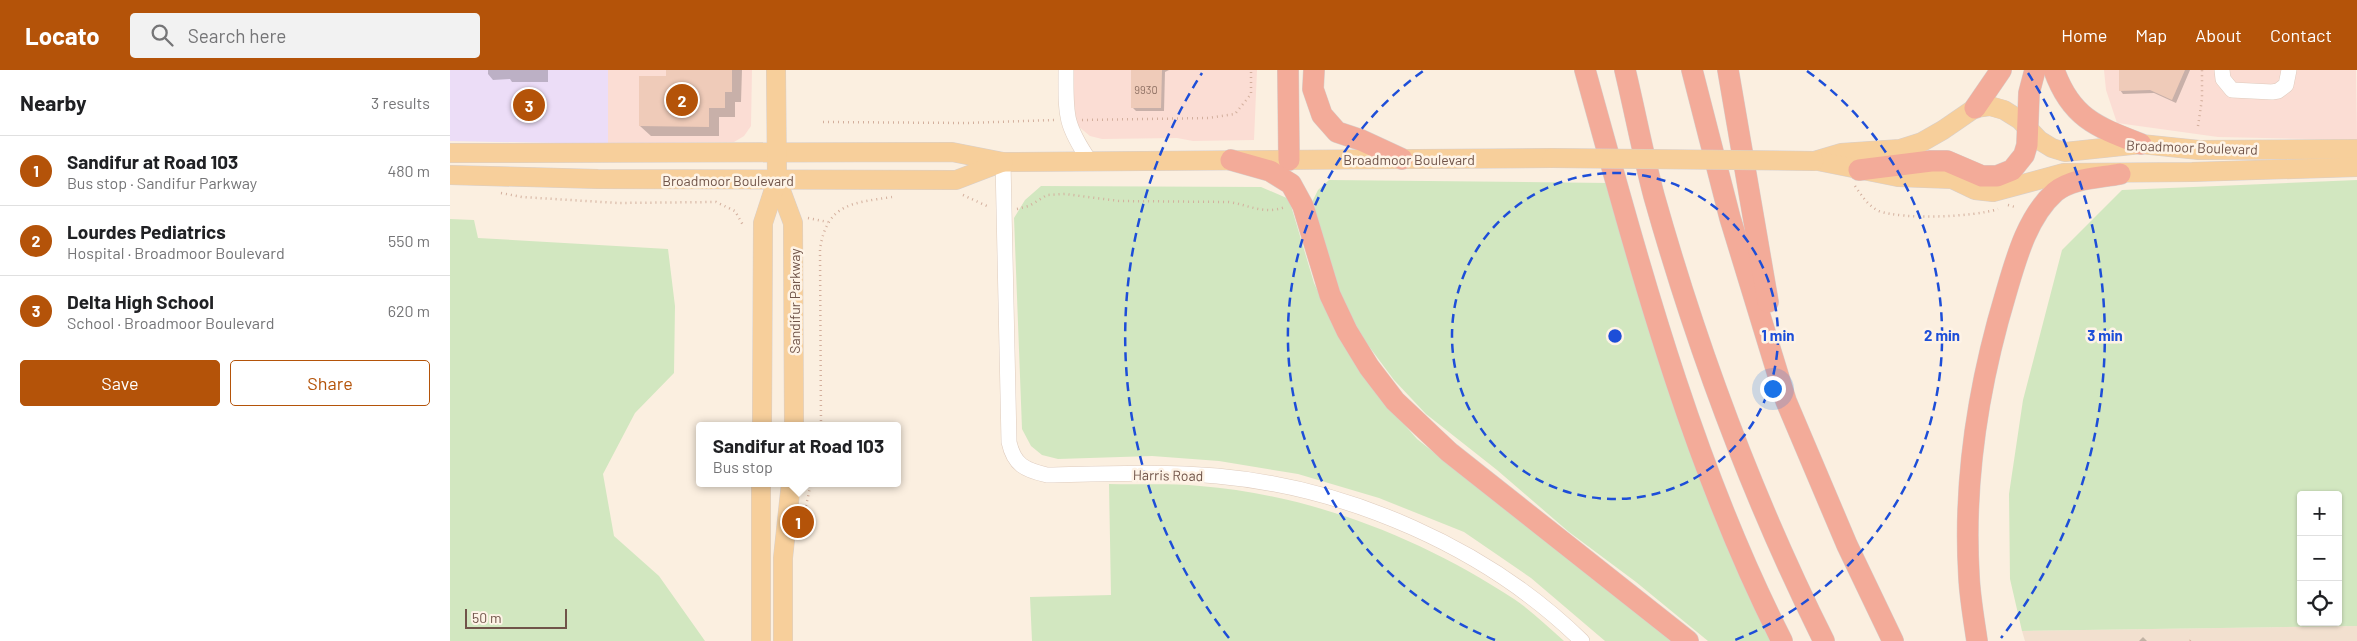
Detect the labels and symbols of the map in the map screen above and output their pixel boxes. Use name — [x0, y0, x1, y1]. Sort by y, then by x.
pin: 2 — [666, 81, 698, 119]
house number: 9930 — [1134, 83, 1158, 96]
pin: 3 — [513, 86, 545, 124]
street label: Broadmoor Boulevard — [2126, 136, 2258, 158]
street label: Broadmoor Boulevard — [1343, 151, 1475, 168]
street label: Broadmoor Boulevard — [662, 172, 794, 189]
street label: Sandifur Parkway — [786, 248, 803, 354]
text: 1 min — [1762, 326, 1794, 344]
text: 2 min — [1924, 326, 1960, 344]
text: 3 min — [2087, 326, 2123, 344]
centre of rings — [1606, 327, 1624, 345]
your location — [1760, 376, 1786, 402]
street label: Harris Road — [1133, 466, 1203, 484]
pin: 1 — [782, 503, 814, 541]
scale bar — [465, 606, 568, 629]

